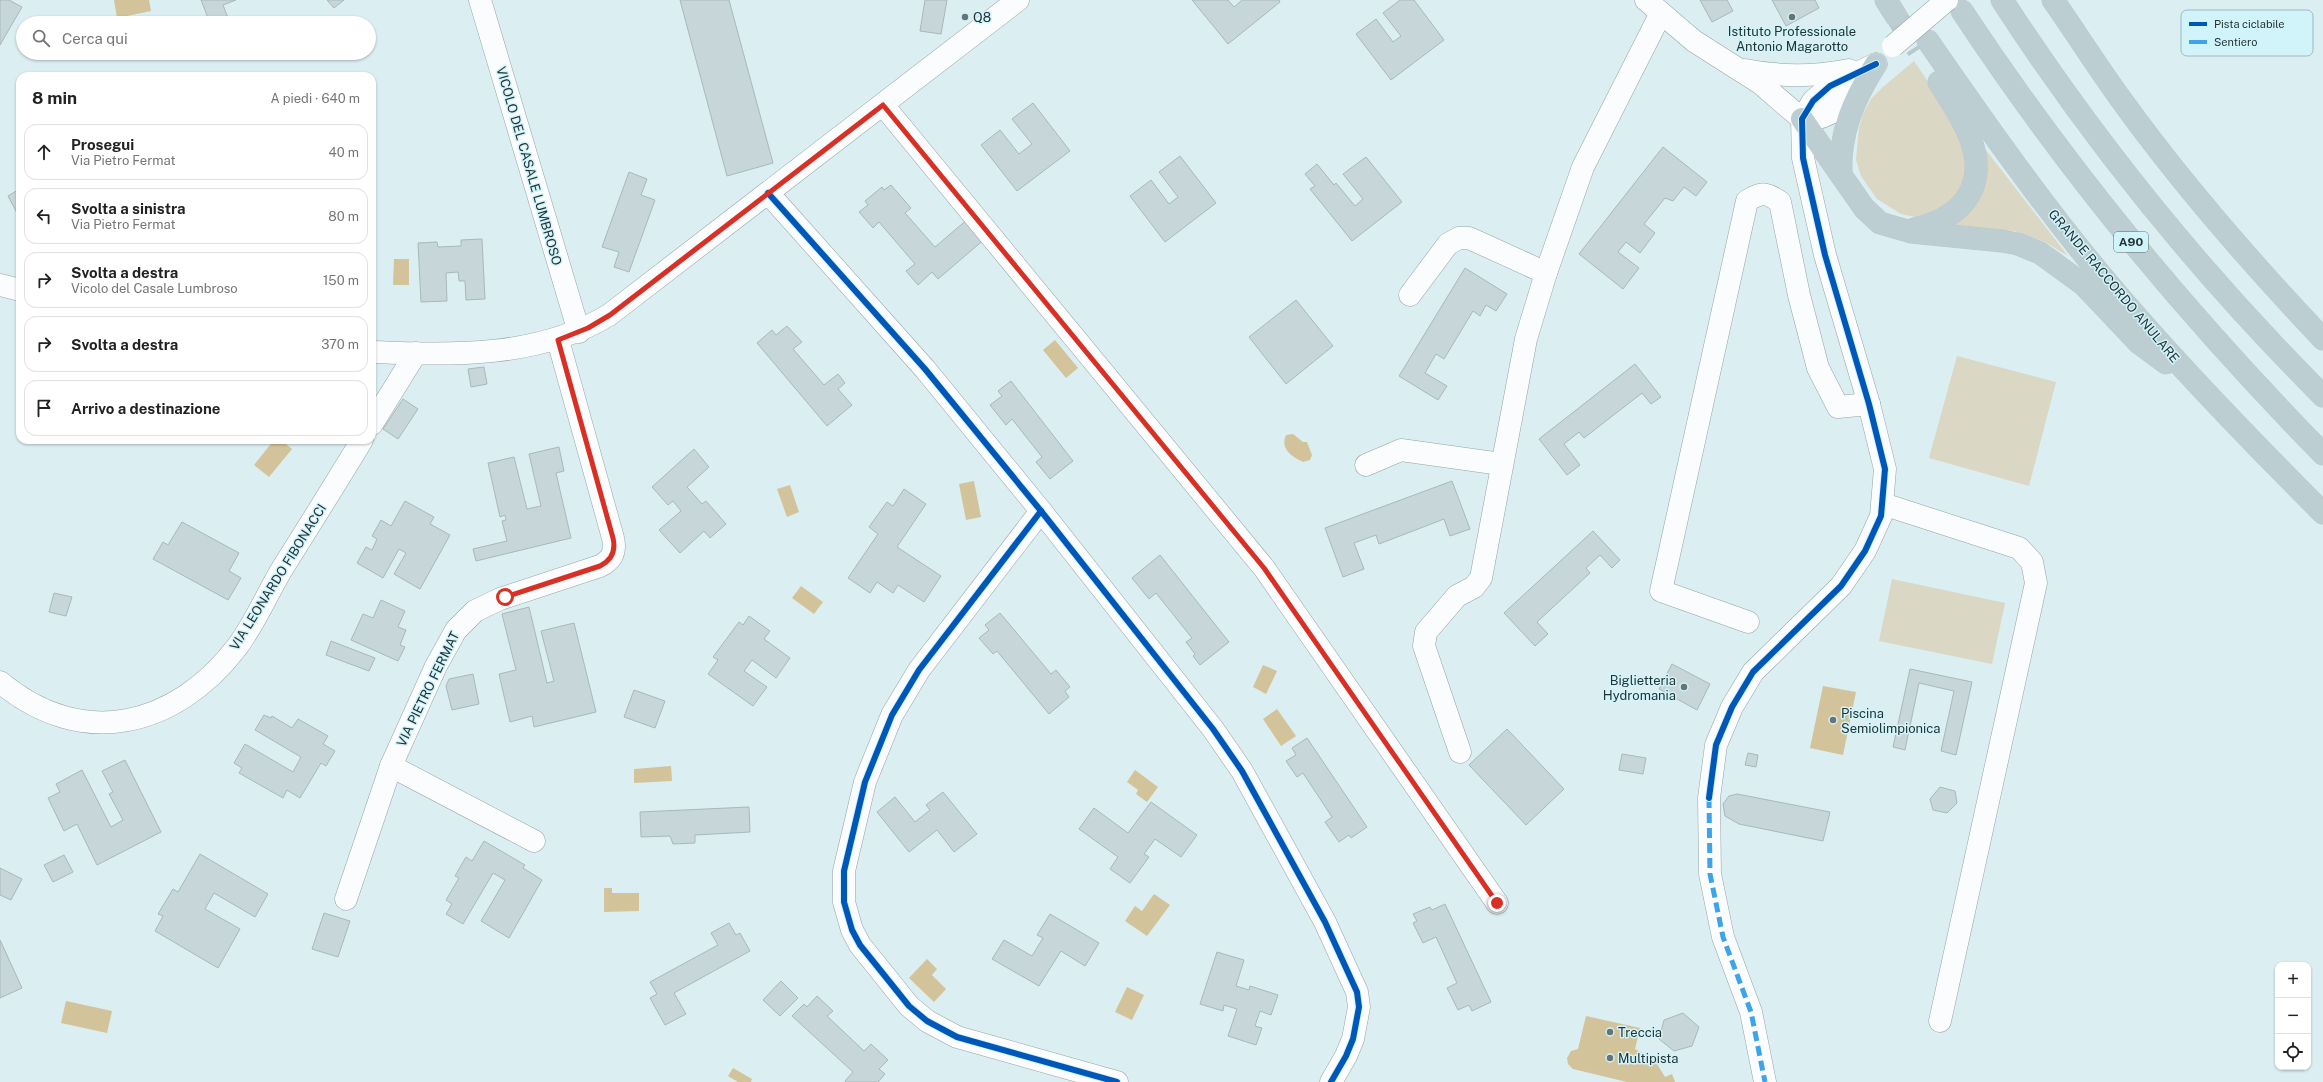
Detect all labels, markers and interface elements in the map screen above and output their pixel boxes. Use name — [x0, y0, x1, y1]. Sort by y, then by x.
place label: Q8 — [973, 10, 991, 25]
legend — [2181, 10, 2313, 56]
marker: Q8 — [960, 12, 970, 22]
marker: Istituto Professionale Antonio Magarotto — [1787, 12, 1797, 22]
search box — [16, 16, 376, 60]
text: Pista ciclabile — [2214, 18, 2285, 30]
place label: Istituto Professionale Antonio Magarotto — [1728, 24, 1856, 54]
icon: search — [30, 27, 52, 49]
text: Cerca qui — [62, 30, 128, 47]
text: Sentiero — [2214, 36, 2257, 48]
street label: VICOLO DEL CASALE LUMBROSO — [493, 65, 565, 267]
text: 8 min — [32, 88, 77, 108]
text: A piedi · 640 m — [270, 91, 360, 106]
text: Prosegui — [71, 136, 134, 153]
icon: ahead — [33, 141, 55, 163]
text: 40 m — [328, 145, 359, 160]
text: Via Pietro Fermat — [71, 153, 175, 168]
text: Svolta a sinistra — [71, 200, 185, 217]
icon: left — [33, 205, 55, 227]
street label: GRANDE RACCORDO ANULARE — [2046, 206, 2182, 366]
text: 80 m — [328, 209, 359, 224]
text: Via Pietro Fermat — [71, 217, 175, 232]
road number: A90 — [2114, 232, 2148, 252]
text: Svolta a destra — [71, 264, 178, 281]
icon: right — [33, 269, 55, 291]
text: 150 m — [323, 273, 359, 288]
text: Vicolo del Casale Lumbroso — [71, 281, 238, 296]
icon: right — [33, 333, 55, 355]
text: Svolta a destra — [71, 336, 178, 353]
text: 370 m — [321, 337, 359, 352]
icon: arrive — [33, 397, 55, 419]
text: Arrivo a destinazione — [71, 400, 220, 417]
street label: VIA LEONARDO FIBONACCI — [227, 501, 329, 653]
route start — [496, 588, 514, 606]
street label: VIA PIETRO FERMAT — [394, 629, 463, 749]
place label: Biglietteria Hydromania — [1603, 673, 1676, 703]
marker: Biglietteria Hydromania — [1679, 682, 1689, 692]
place label: Piscina Semiolimpionica — [1841, 706, 1941, 736]
marker: Piscina Semiolimpionica — [1828, 715, 1838, 725]
route end — [1488, 894, 1506, 912]
map controls — [2275, 962, 2311, 1070]
button: + — [2275, 962, 2311, 998]
button: − — [2275, 998, 2311, 1034]
place label: Treccia — [1618, 1025, 1662, 1040]
marker: Treccia — [1605, 1027, 1615, 1037]
button: locate — [2275, 1034, 2311, 1070]
place label: Multipista — [1618, 1051, 1679, 1066]
marker: Multipista — [1605, 1053, 1615, 1063]

